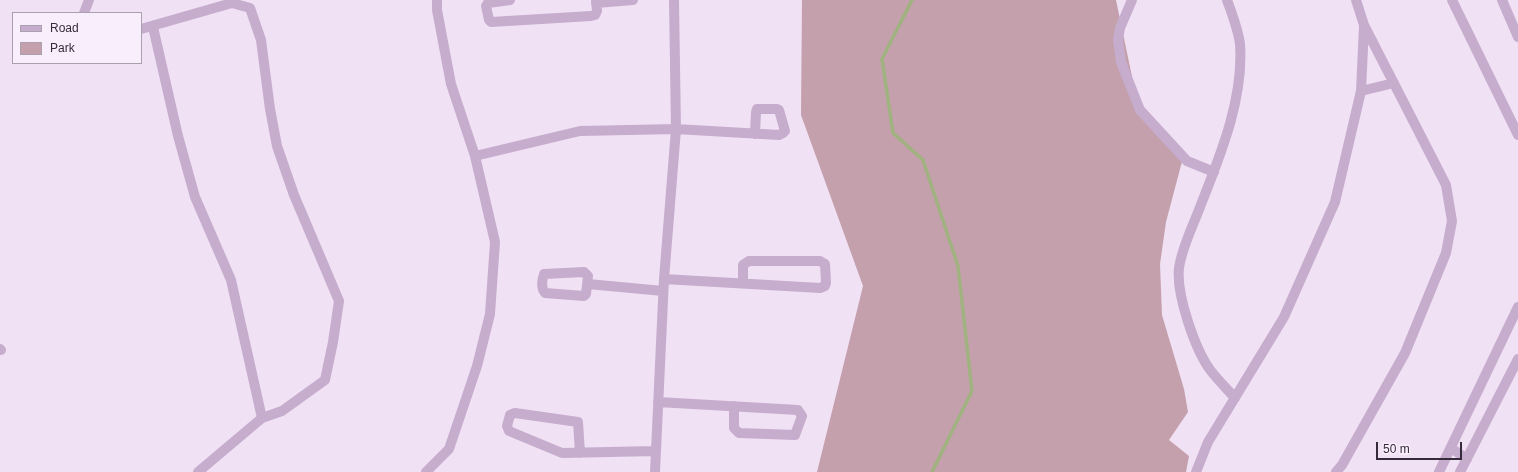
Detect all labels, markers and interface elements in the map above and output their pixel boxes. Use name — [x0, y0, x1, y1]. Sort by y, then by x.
legend — [12, 12, 142, 64]
text: Road — [50, 21, 79, 35]
text: Park — [50, 41, 75, 55]
scale bar — [1378, 434, 1464, 460]
text: 50 m — [1383, 442, 1410, 456]

